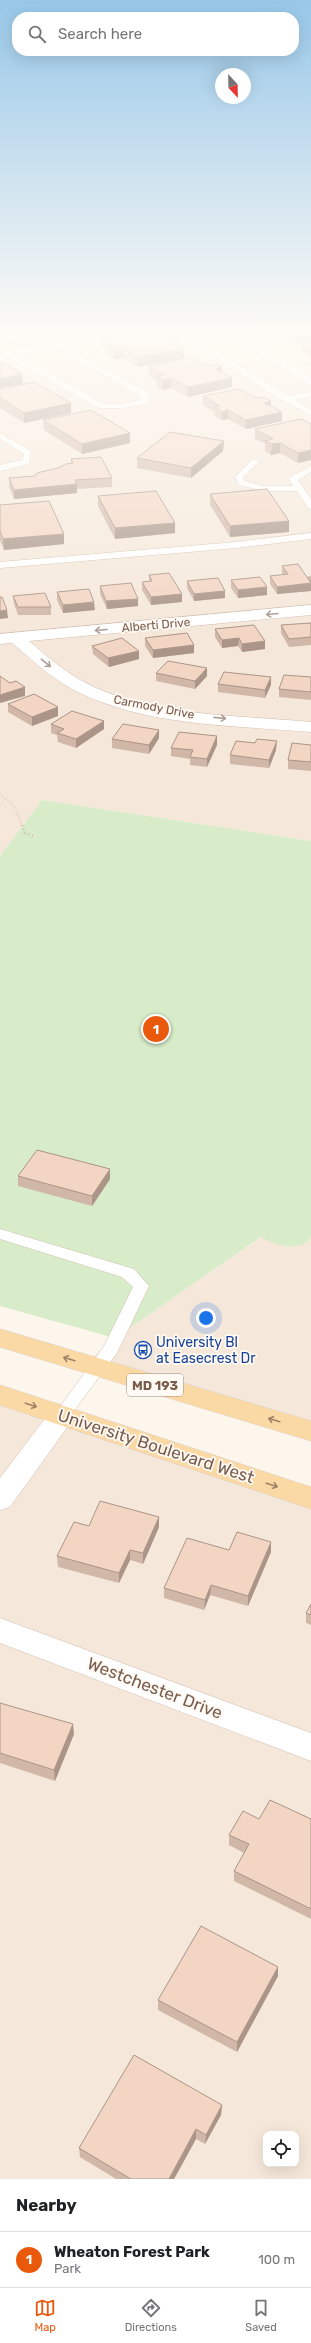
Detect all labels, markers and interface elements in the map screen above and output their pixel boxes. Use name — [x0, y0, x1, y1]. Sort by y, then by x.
search box — [12, 12, 299, 56]
icon: search — [26, 23, 48, 45]
text: Search here — [58, 25, 142, 43]
north arrow — [215, 68, 251, 104]
one-way arrow — [266, 610, 279, 617]
street label: Alberti Drive — [121, 615, 191, 635]
one-way arrow — [95, 626, 108, 634]
one-way arrow — [40, 659, 51, 668]
street label: Carmody Drive — [112, 692, 196, 722]
one-way arrow — [213, 714, 226, 722]
pin: 1 — [143, 1014, 169, 1044]
your location — [196, 1308, 216, 1328]
place label: University Bl at Easecrest Dr — [156, 1334, 256, 1367]
bus stop icon: University Bl at Easecrest Dr — [133, 1340, 153, 1360]
one-way arrow — [62, 1355, 75, 1362]
road number: MD 193 — [127, 1374, 183, 1396]
one-way arrow — [24, 1402, 37, 1409]
street label: University Boulevard West — [55, 1405, 257, 1487]
one-way arrow — [267, 1416, 280, 1423]
one-way arrow — [265, 1482, 278, 1489]
street label: Westchester Drive — [85, 1653, 225, 1723]
map controls — [263, 2131, 299, 2167]
button: locate — [263, 2131, 299, 2167]
text: Nearby — [16, 2195, 77, 2215]
text: Wheaton Forest Park — [54, 2243, 210, 2261]
text: 1 — [26, 2252, 32, 2267]
text: 100 m — [258, 2252, 295, 2267]
text: Park — [54, 2261, 81, 2276]
tab: Map — [34, 2297, 56, 2334]
tab: Directions — [125, 2297, 177, 2334]
tab: Saved — [245, 2297, 277, 2334]

